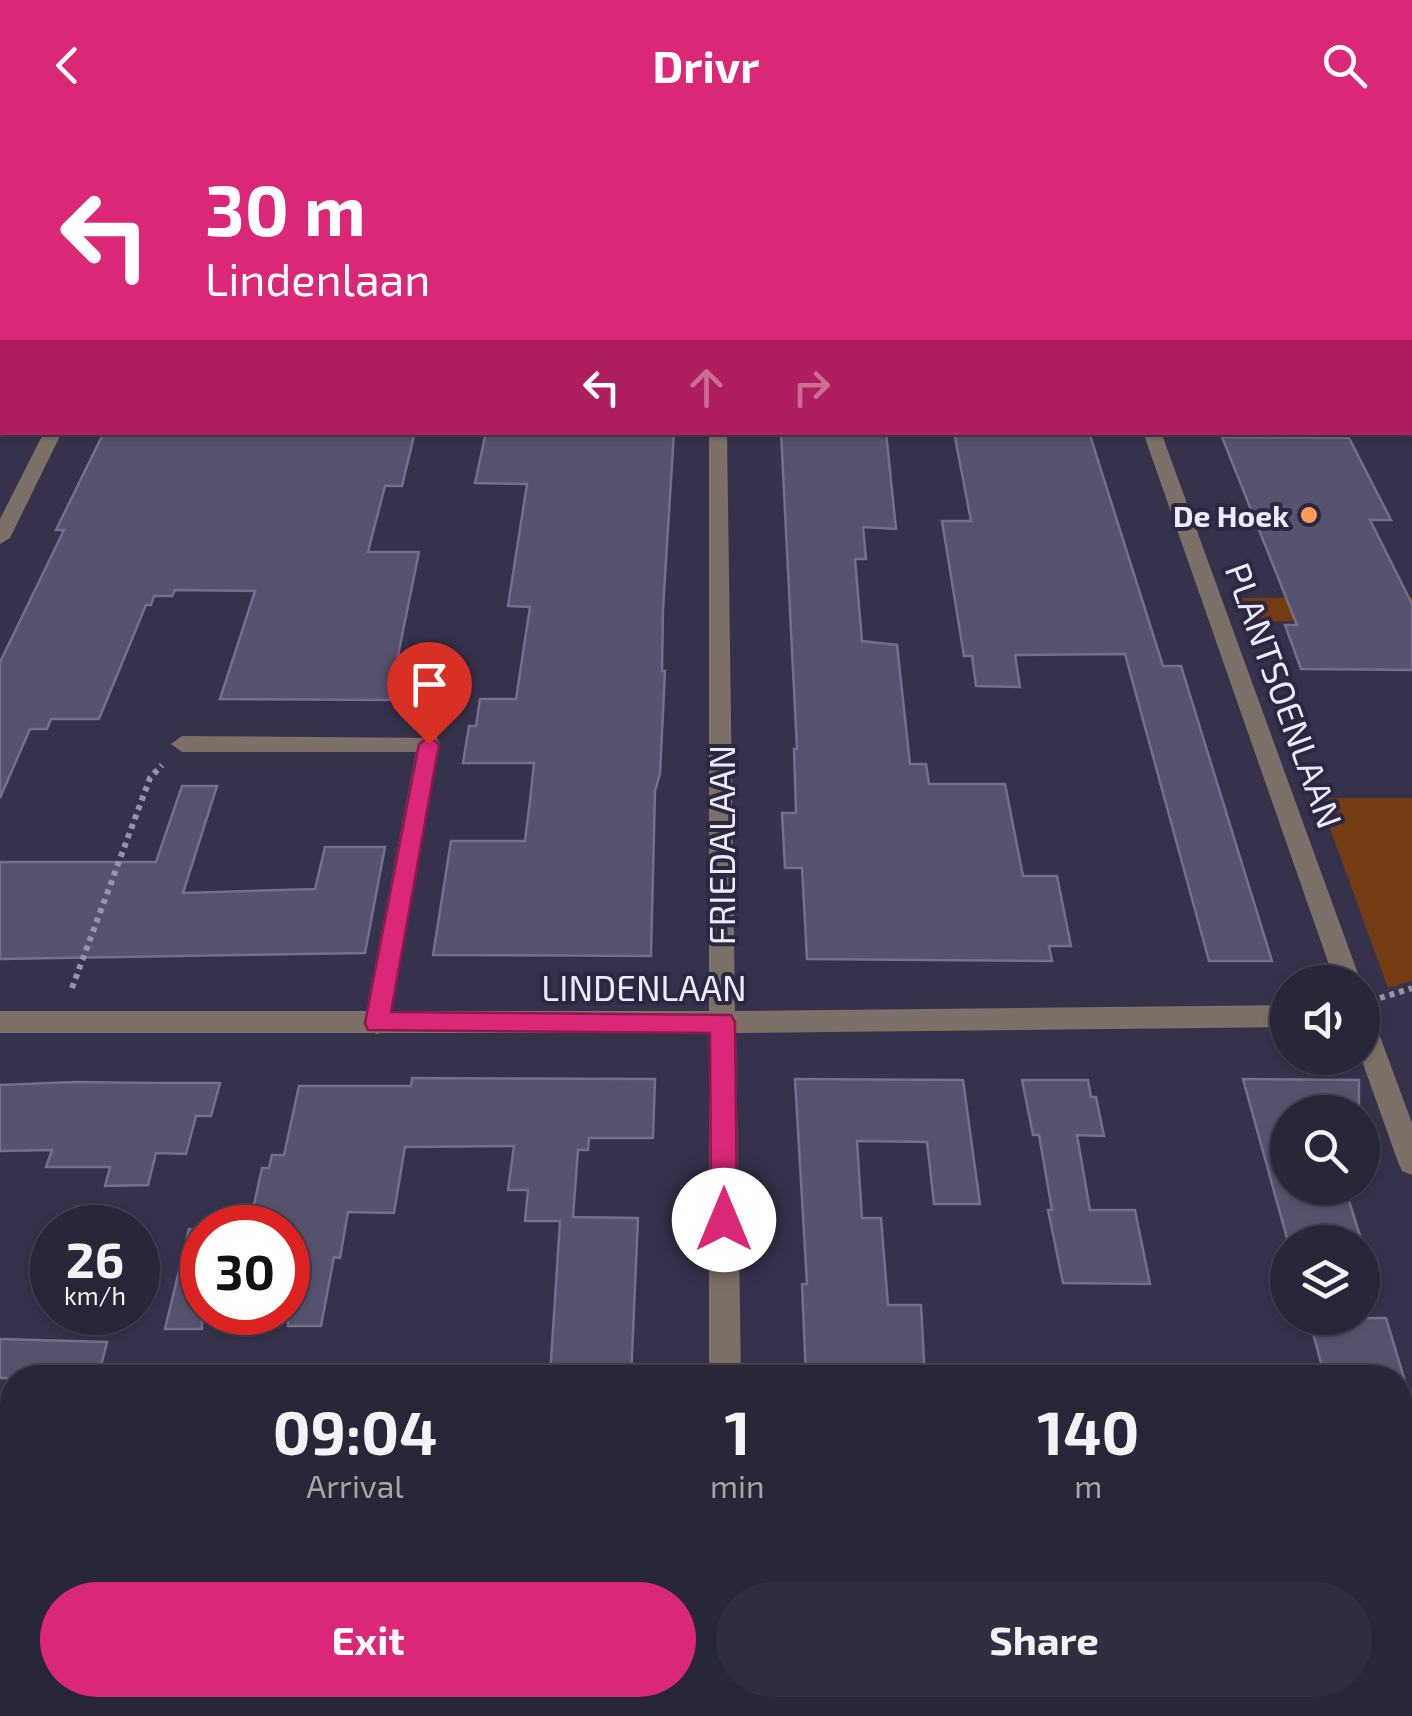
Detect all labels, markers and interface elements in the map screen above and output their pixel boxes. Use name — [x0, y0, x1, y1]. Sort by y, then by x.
icon: back — [40, 38, 95, 93]
text: Drivr — [652, 38, 760, 92]
icon: search — [1317, 38, 1372, 93]
text: 30 m — [205, 166, 366, 250]
icon: left — [40, 170, 170, 300]
text: Lindenlaan — [205, 251, 430, 305]
icon: left — [574, 360, 629, 415]
icon: ahead — [679, 360, 734, 415]
icon: right — [784, 360, 839, 415]
place label: De Hoek — [1173, 497, 1289, 533]
marker: De Hoek — [1298, 504, 1320, 526]
street label: PLANTSOENLAAN — [1218, 557, 1352, 833]
pin — [387, 642, 472, 745]
icon: arrive — [402, 657, 457, 712]
street label: FRIEDALAAN — [700, 745, 742, 945]
map controls — [1270, 965, 1380, 1335]
button: sound — [1270, 965, 1380, 1075]
street label: LINDENLAAN — [541, 966, 747, 1008]
button: search — [1270, 1095, 1380, 1205]
position arrow — [672, 1168, 776, 1272]
speed limit sign: 30 — [180, 1205, 310, 1335]
button: layers — [1270, 1225, 1380, 1335]
text: 26 — [66, 1228, 124, 1288]
text: km/h — [64, 1280, 126, 1310]
text: 09:04 — [273, 1395, 437, 1467]
text: 1 — [724, 1395, 750, 1467]
text: 140 — [1037, 1395, 1139, 1467]
text: Arrival — [306, 1466, 404, 1504]
text: min — [710, 1466, 765, 1504]
text: m — [1074, 1466, 1102, 1504]
button: Exit — [40, 1582, 696, 1697]
button: Share — [716, 1582, 1372, 1697]

